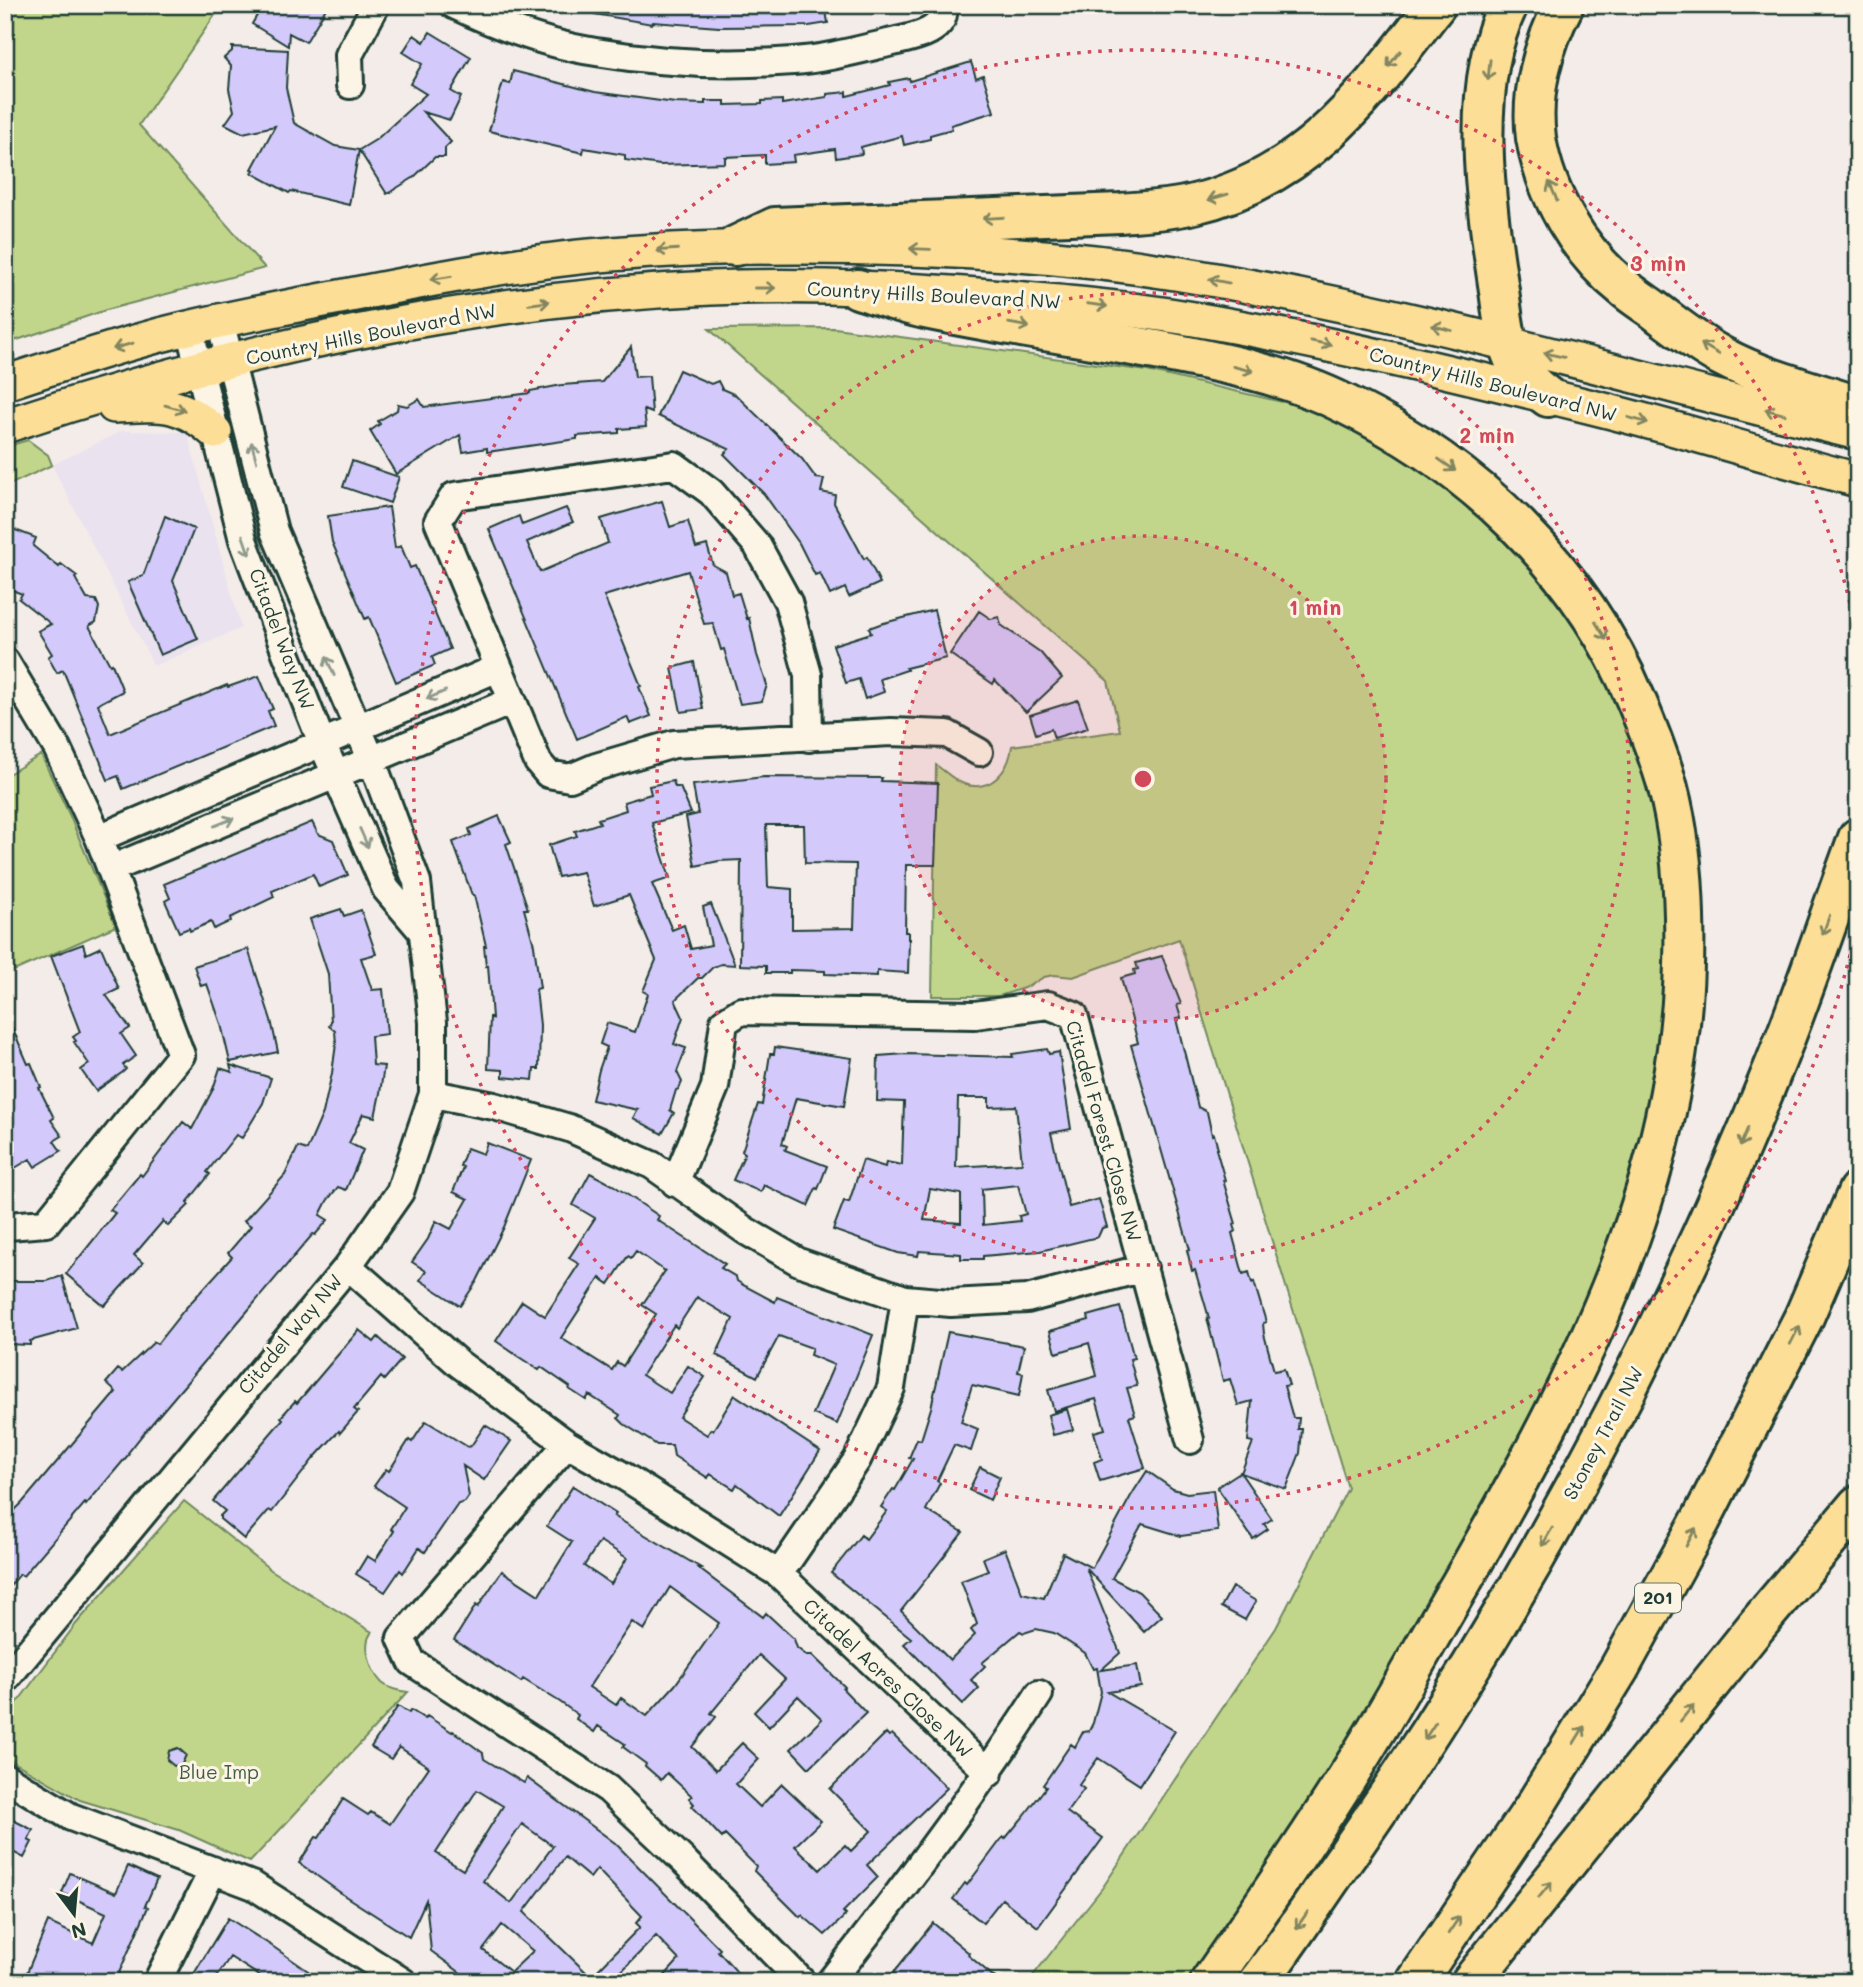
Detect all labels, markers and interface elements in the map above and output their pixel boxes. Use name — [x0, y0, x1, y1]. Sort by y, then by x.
one-way arrow — [1386, 49, 1401, 68]
one-way arrow — [1482, 58, 1495, 81]
one-way arrow — [1546, 181, 1559, 203]
one-way arrow — [1208, 192, 1230, 205]
one-way arrow — [981, 211, 1004, 224]
one-way arrow — [909, 243, 932, 256]
one-way arrow — [656, 244, 679, 257]
text: 3 min — [1630, 249, 1686, 276]
one-way arrow — [430, 272, 453, 285]
one-way arrow — [1208, 274, 1231, 288]
street label: Country Hills Boulevard NW — [806, 275, 1062, 314]
one-way arrow — [754, 281, 777, 295]
street label: Country Hills Boulevard NW — [244, 297, 498, 370]
one-way arrow — [527, 297, 550, 310]
one-way arrow — [1085, 299, 1108, 312]
one-way arrow — [1008, 319, 1030, 333]
one-way arrow — [1431, 321, 1454, 334]
one-way arrow — [1309, 337, 1332, 351]
one-way arrow — [113, 340, 135, 353]
street label: Country Hills Boulevard NW — [1367, 341, 1619, 426]
one-way arrow — [1701, 342, 1721, 356]
one-way arrow — [1543, 348, 1566, 361]
one-way arrow — [1231, 363, 1254, 376]
one-way arrow — [164, 403, 186, 416]
one-way arrow — [1764, 404, 1786, 417]
one-way arrow — [1627, 414, 1649, 427]
text: 2 min — [1459, 421, 1515, 448]
one-way arrow — [247, 441, 260, 464]
one-way arrow — [1437, 458, 1456, 472]
one-way arrow — [241, 534, 253, 556]
street label: Citadel Way NW — [244, 565, 321, 713]
text: 1 min — [1289, 593, 1341, 620]
one-way arrow — [1594, 620, 1608, 640]
one-way arrow — [323, 656, 336, 677]
one-way arrow — [425, 689, 447, 702]
centre of rings — [1131, 767, 1155, 791]
one-way arrow — [213, 815, 234, 828]
one-way arrow — [358, 827, 371, 849]
one-way arrow — [1819, 913, 1831, 935]
street label: Citadel Forest Close NW — [1061, 1018, 1148, 1244]
one-way arrow — [1737, 1126, 1750, 1147]
street label: Citadel Way NW — [232, 1268, 347, 1399]
one-way arrow — [1789, 1325, 1802, 1346]
street label: Stoney Trail NW — [1557, 1362, 1648, 1504]
one-way arrow — [1540, 1526, 1554, 1546]
one-way arrow — [1685, 1527, 1698, 1548]
road number: 201 — [1635, 1583, 1681, 1612]
street label: Citadel Acres Close NW — [798, 1593, 978, 1763]
one-way arrow — [1679, 1704, 1694, 1722]
one-way arrow — [1423, 1721, 1437, 1741]
one-way arrow — [1572, 1726, 1586, 1746]
park label: Blue Imp — [179, 1759, 259, 1784]
north arrow — [38, 1878, 108, 1948]
one-way arrow — [1537, 1882, 1552, 1900]
one-way arrow — [1295, 1909, 1309, 1929]
one-way arrow — [1447, 1916, 1461, 1935]
text: N — [68, 1917, 89, 1945]

